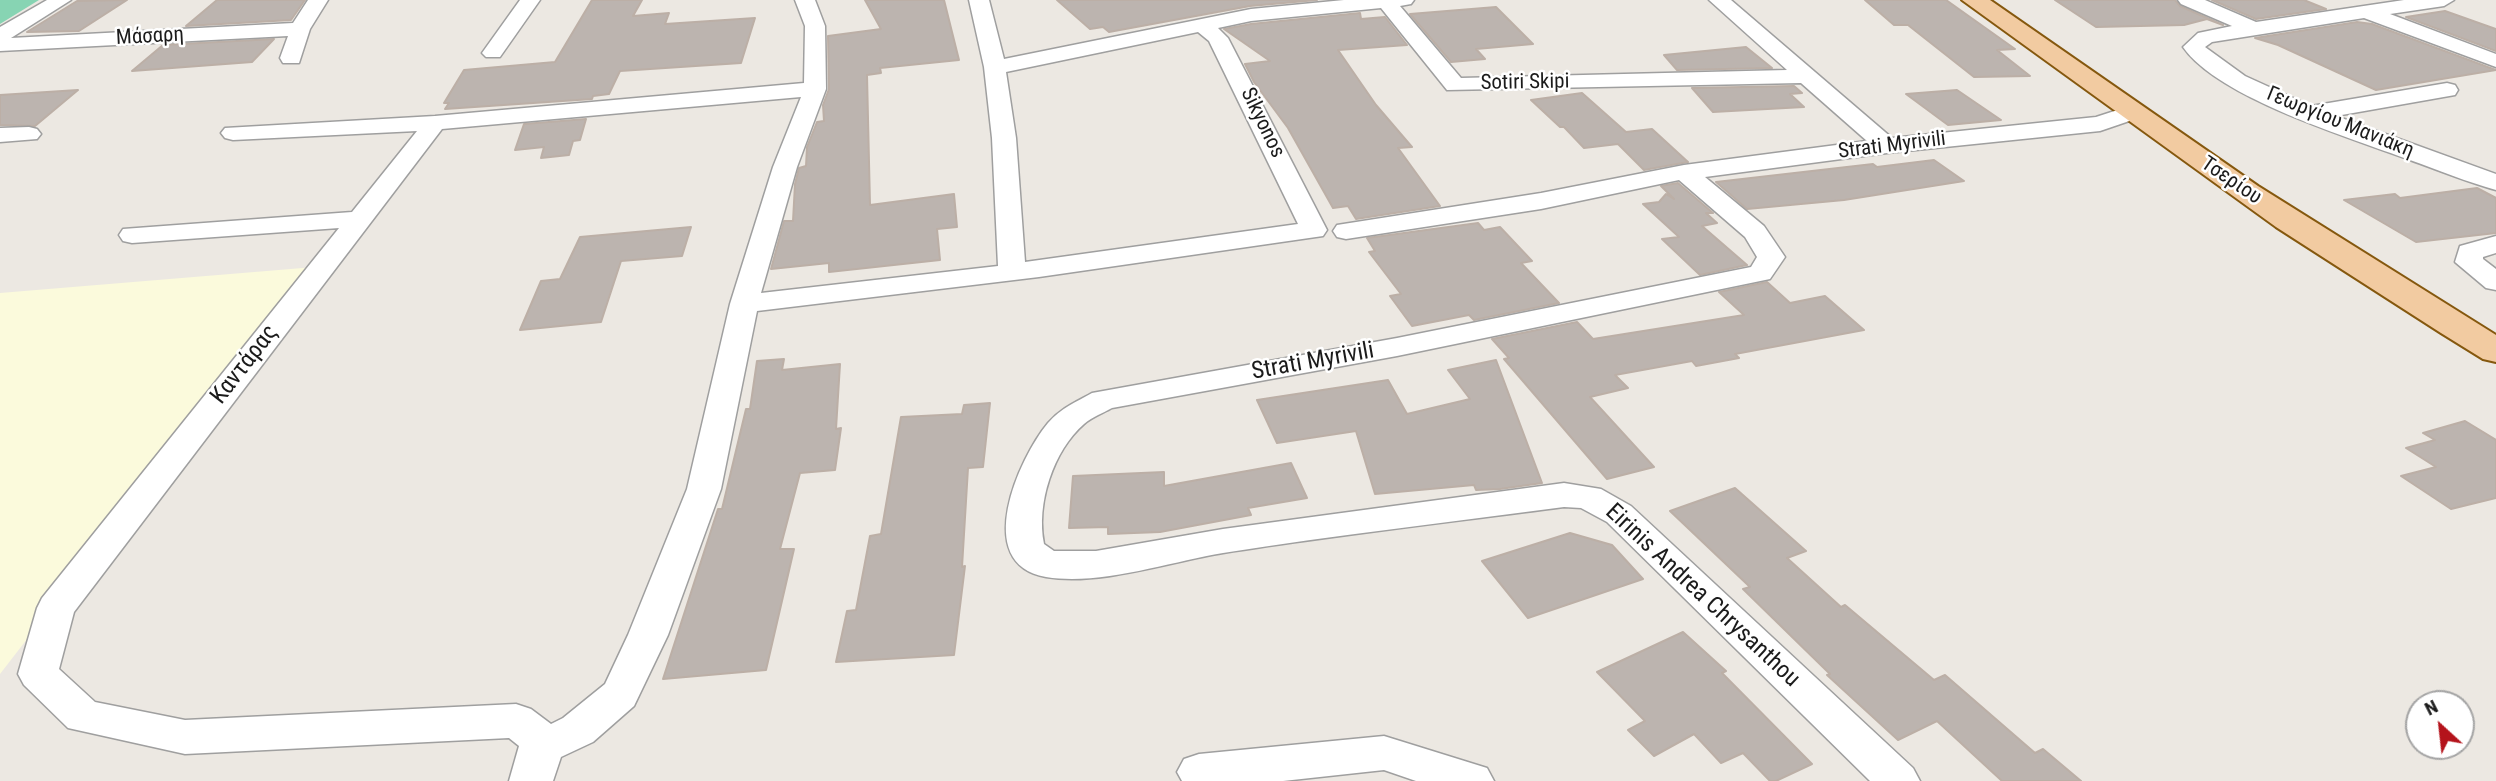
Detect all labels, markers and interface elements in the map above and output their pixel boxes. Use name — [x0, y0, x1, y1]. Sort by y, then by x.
street label: Μάσαρη — [115, 23, 185, 51]
street label: Sotiri Skipi — [1480, 70, 1570, 96]
street label: Γεωργίου Μανιάκη — [2263, 82, 2417, 164]
street label: Sikyonos — [1234, 84, 1290, 162]
street label: Strati Myrivili — [1837, 127, 1947, 165]
street label: Τσερίου — [2196, 152, 2266, 210]
street label: Καντάρας — [205, 320, 285, 410]
street label: Strati Myrivili — [1250, 337, 1376, 387]
street label: Eirinis Andrea Chrysanthou — [1599, 498, 1805, 694]
north arrow — [2405, 690, 2475, 760]
text: N — [2421, 695, 2442, 721]

